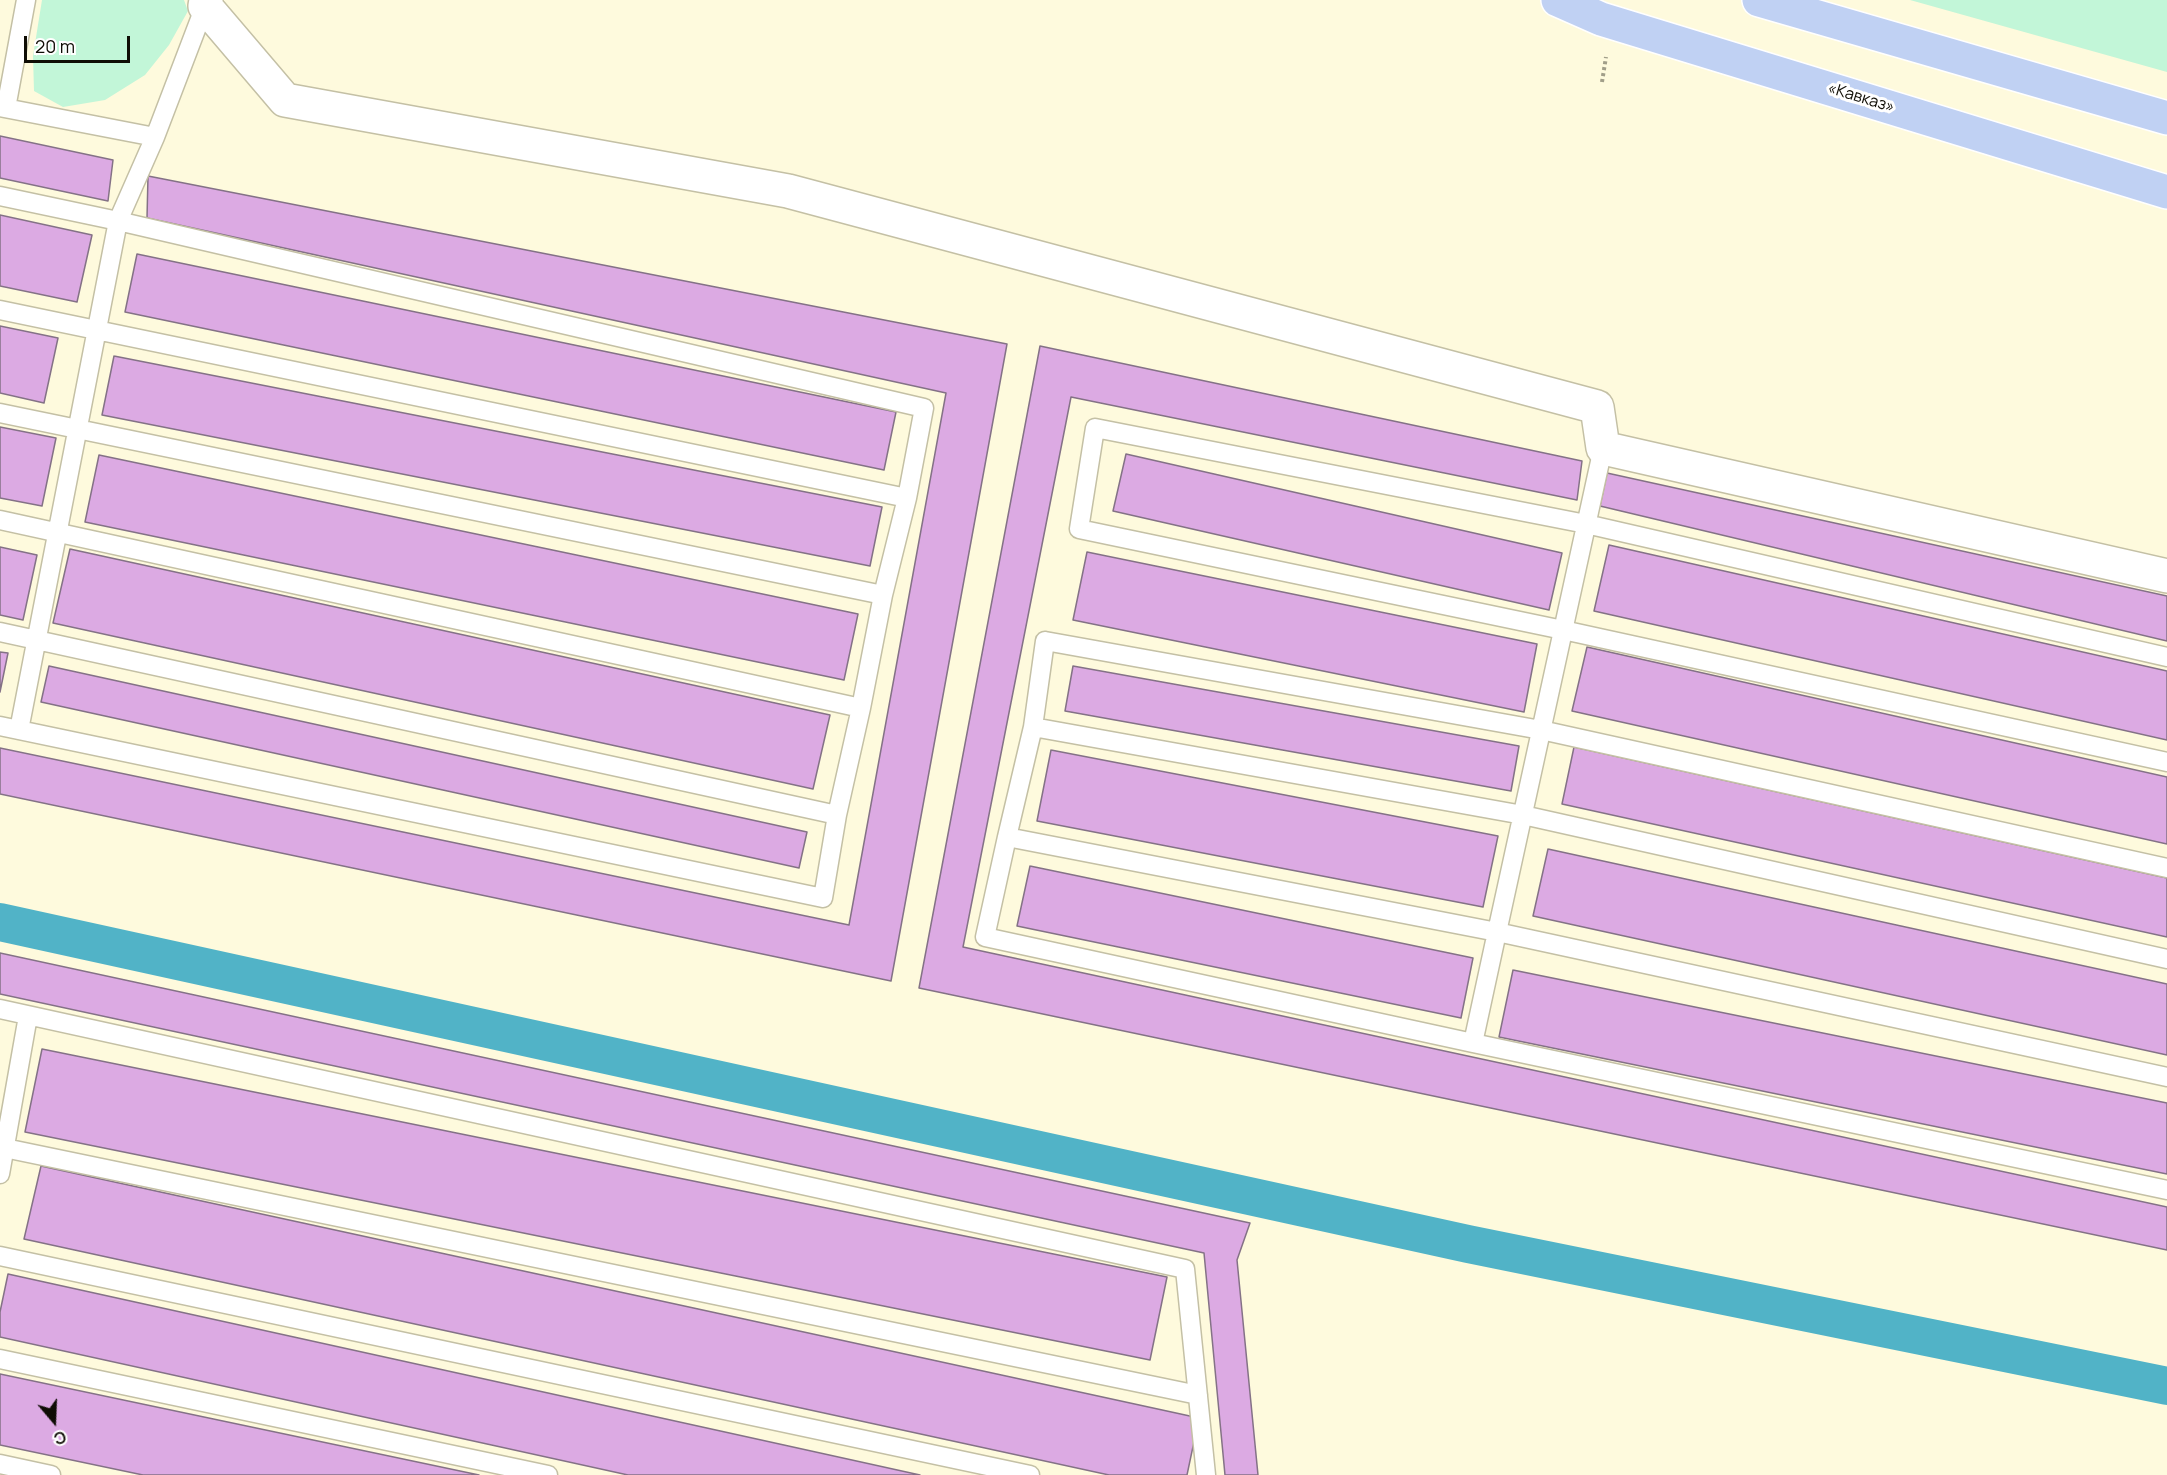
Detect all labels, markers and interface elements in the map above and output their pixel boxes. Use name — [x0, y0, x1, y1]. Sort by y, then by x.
scale bar — [27, 24, 134, 62]
text: 20 m — [35, 34, 75, 58]
street label: «Кавказ» — [1825, 79, 1897, 117]
north arrow — [24, 1391, 84, 1451]
text: С — [51, 1426, 69, 1450]

